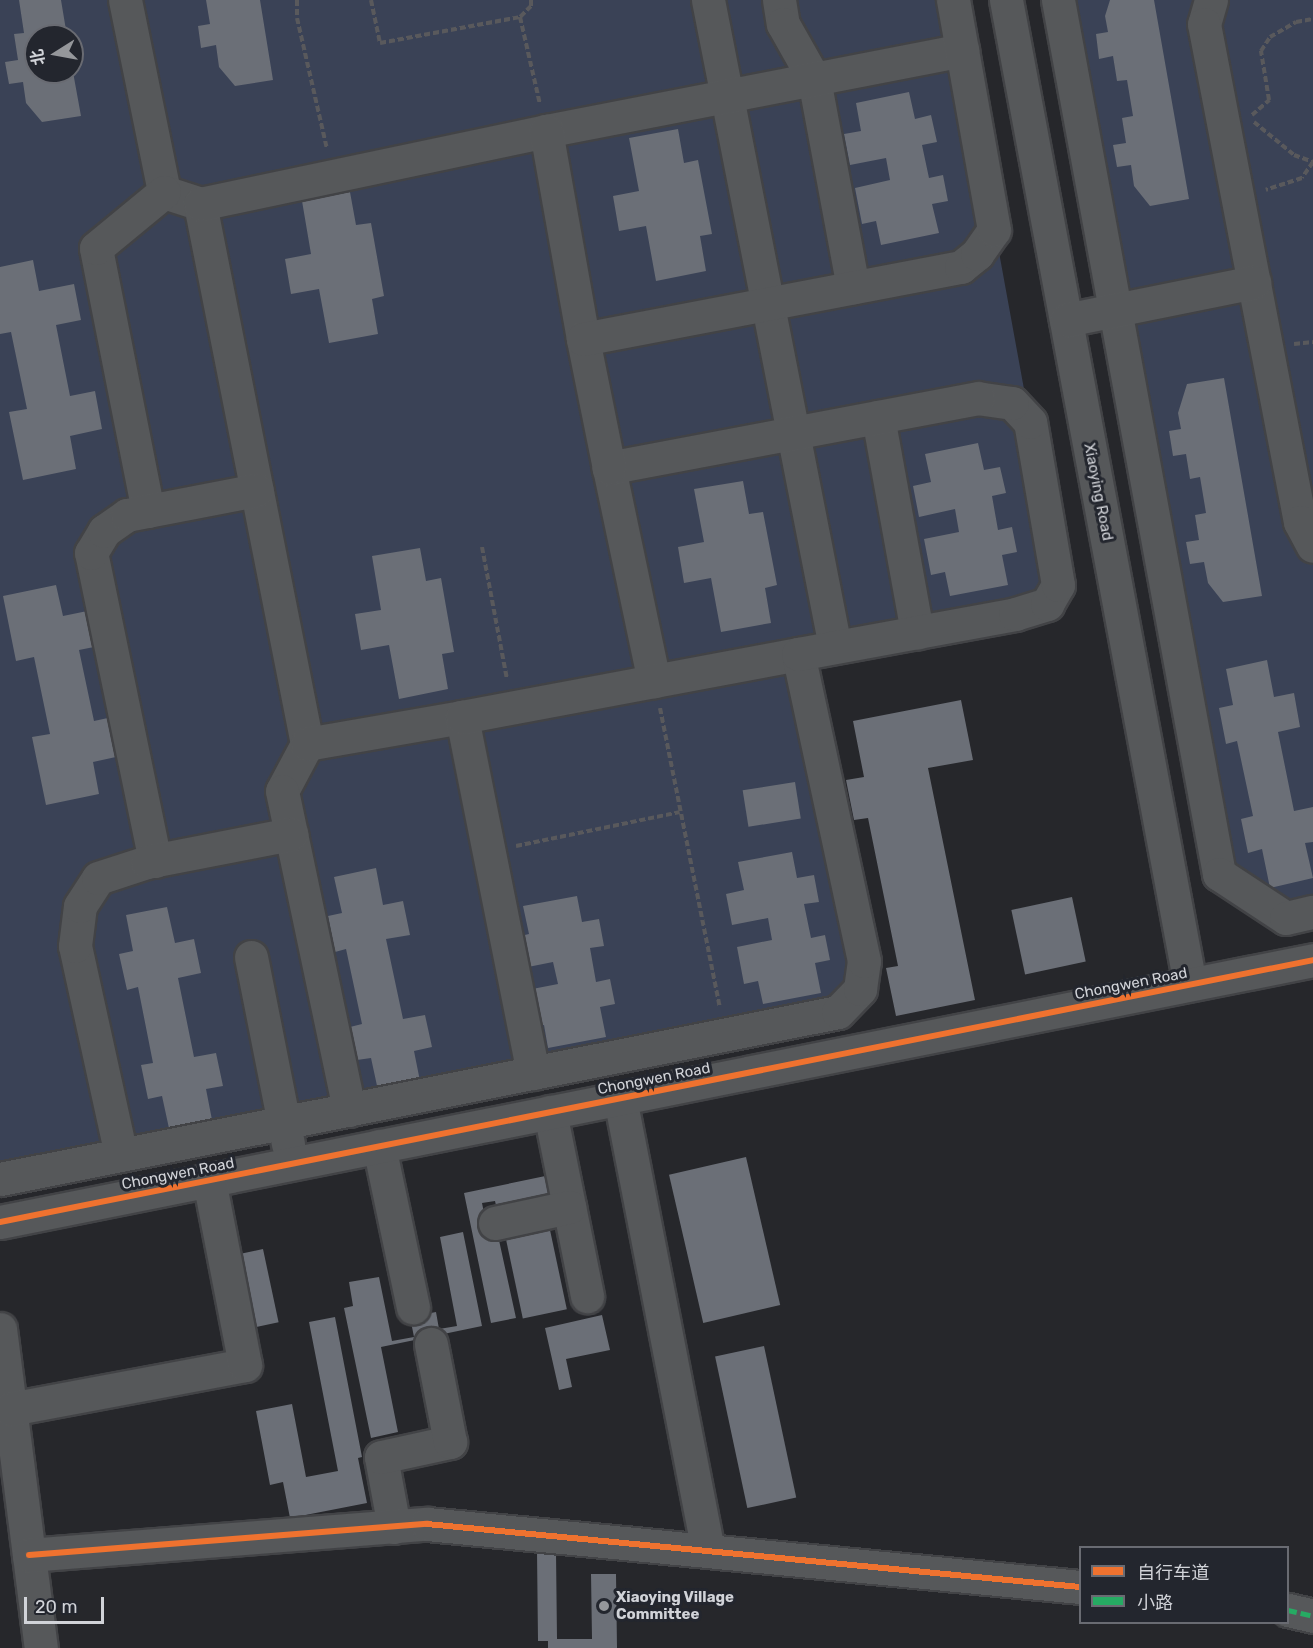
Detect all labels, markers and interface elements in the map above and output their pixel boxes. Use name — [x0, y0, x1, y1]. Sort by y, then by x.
north arrow — [24, 24, 84, 84]
text: 北 — [27, 47, 49, 67]
street label: Xiaoying Road — [1080, 442, 1116, 542]
street label: Chongwen Road — [1073, 964, 1189, 1004]
street label: Chongwen Road — [596, 1059, 712, 1099]
street label: Chongwen Road — [120, 1154, 236, 1194]
legend — [1079, 1546, 1289, 1624]
text: 自行车道 — [1137, 1562, 1209, 1584]
scale bar — [27, 1585, 106, 1623]
place label: Xiaoying Village Committee — [616, 1588, 734, 1623]
text: 小路 — [1137, 1592, 1173, 1614]
text: 20 m — [35, 1596, 77, 1618]
marker: Xiaoying Village Committee — [597, 1599, 611, 1613]

